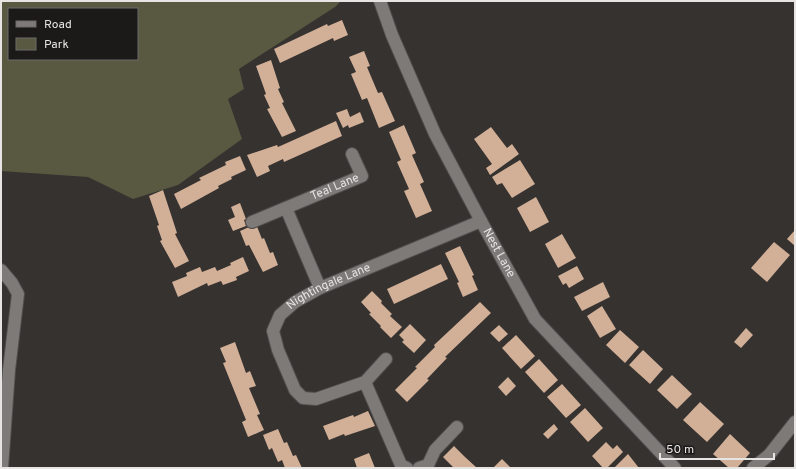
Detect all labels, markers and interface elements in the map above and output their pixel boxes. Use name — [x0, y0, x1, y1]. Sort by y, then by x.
legend — [8, 8, 138, 60]
text: Road — [44, 17, 72, 33]
text: Park — [44, 37, 69, 53]
street label: Teal Lane — [308, 170, 362, 205]
street label: Nest Lane — [479, 225, 519, 281]
street label: Nightingale Lane — [283, 260, 373, 314]
scale bar — [660, 435, 774, 461]
text: 50 m — [666, 442, 694, 458]

